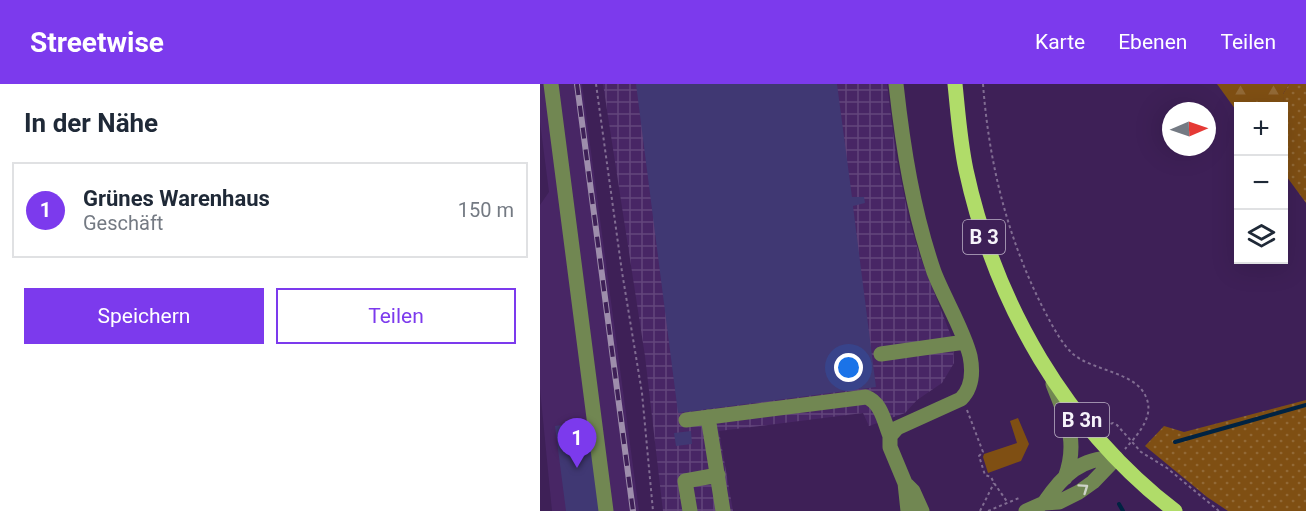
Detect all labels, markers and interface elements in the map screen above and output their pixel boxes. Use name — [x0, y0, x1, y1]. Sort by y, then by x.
text: Streetwise — [30, 26, 164, 59]
text: Karte — [1035, 30, 1085, 54]
text: Ebenen — [1118, 30, 1187, 54]
text: Teilen — [1220, 30, 1276, 54]
north arrow — [1162, 102, 1216, 156]
map controls — [1234, 102, 1288, 264]
button: + — [1234, 102, 1288, 156]
text: In der Nähe — [24, 108, 158, 138]
button: − — [1234, 156, 1288, 210]
text: Grünes Warenhaus — [83, 186, 270, 211]
text: 1 — [40, 198, 51, 222]
text: 150 m — [458, 198, 514, 222]
button: layers — [1234, 210, 1288, 264]
text: Geschäft — [83, 211, 163, 235]
road number: B 3 — [963, 220, 1005, 254]
button: Speichern — [24, 288, 264, 344]
button: Teilen — [276, 288, 516, 344]
your location — [834, 353, 863, 382]
road number: B 3n — [1055, 403, 1109, 437]
pin: 1 — [558, 418, 597, 468]
one-way arrow — [1078, 484, 1089, 495]

